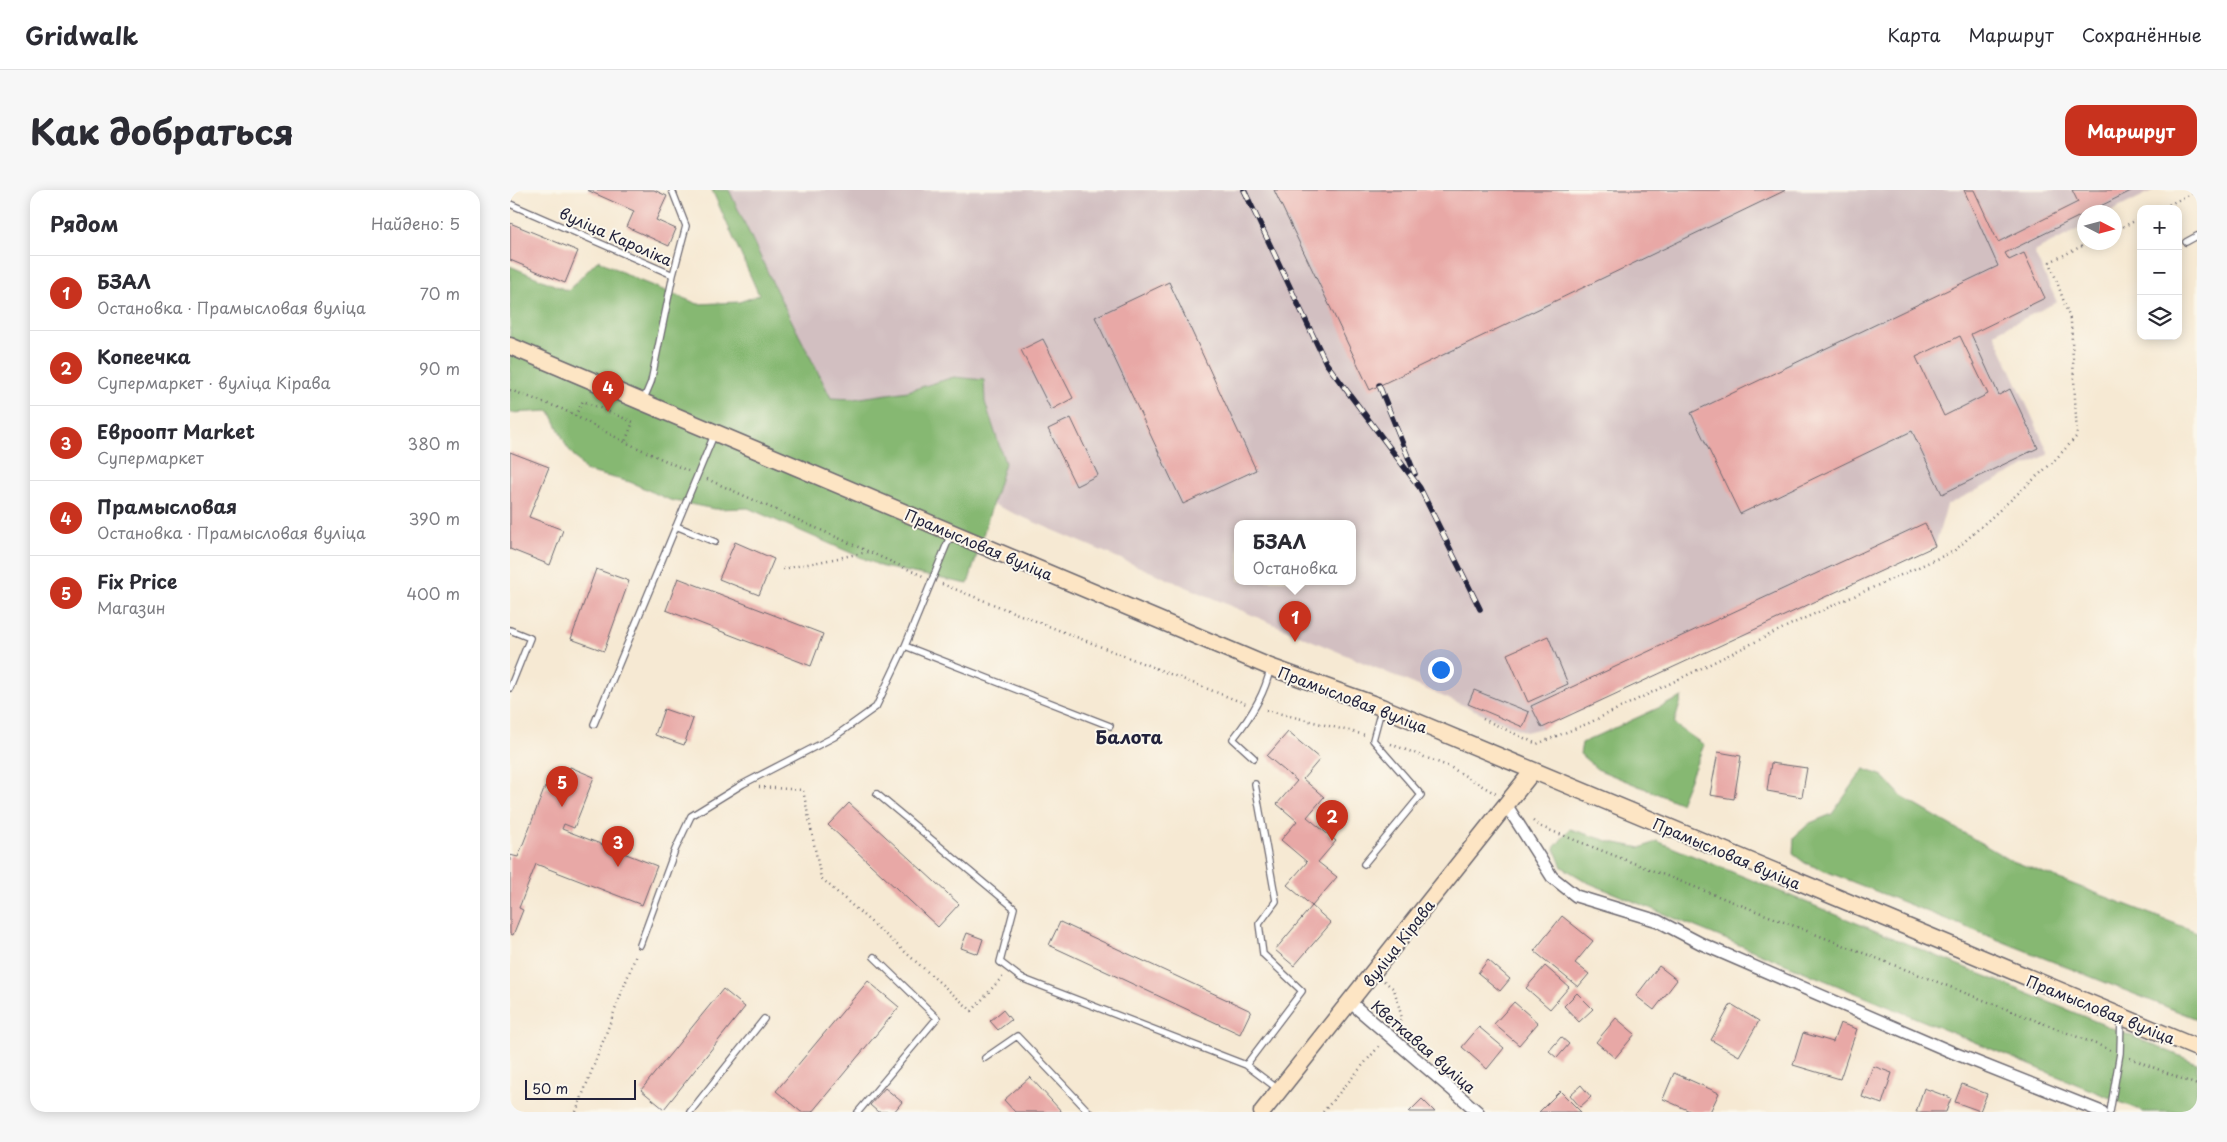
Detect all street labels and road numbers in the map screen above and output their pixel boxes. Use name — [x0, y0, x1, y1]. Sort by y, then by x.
street label: вуліца Кароліка — [556, 201, 677, 271]
street label: Прамысловая вуліца — [902, 502, 1057, 586]
street label: Прамысловая вуліца — [1275, 660, 1432, 738]
street label: Прамысловая вуліца — [1650, 811, 1805, 895]
street label: вуліца Кірава — [1356, 894, 1440, 992]
street label: Прамысловая вуліца — [2023, 969, 2179, 1050]
street label: Кветкавая вуліца — [1366, 994, 1482, 1099]

